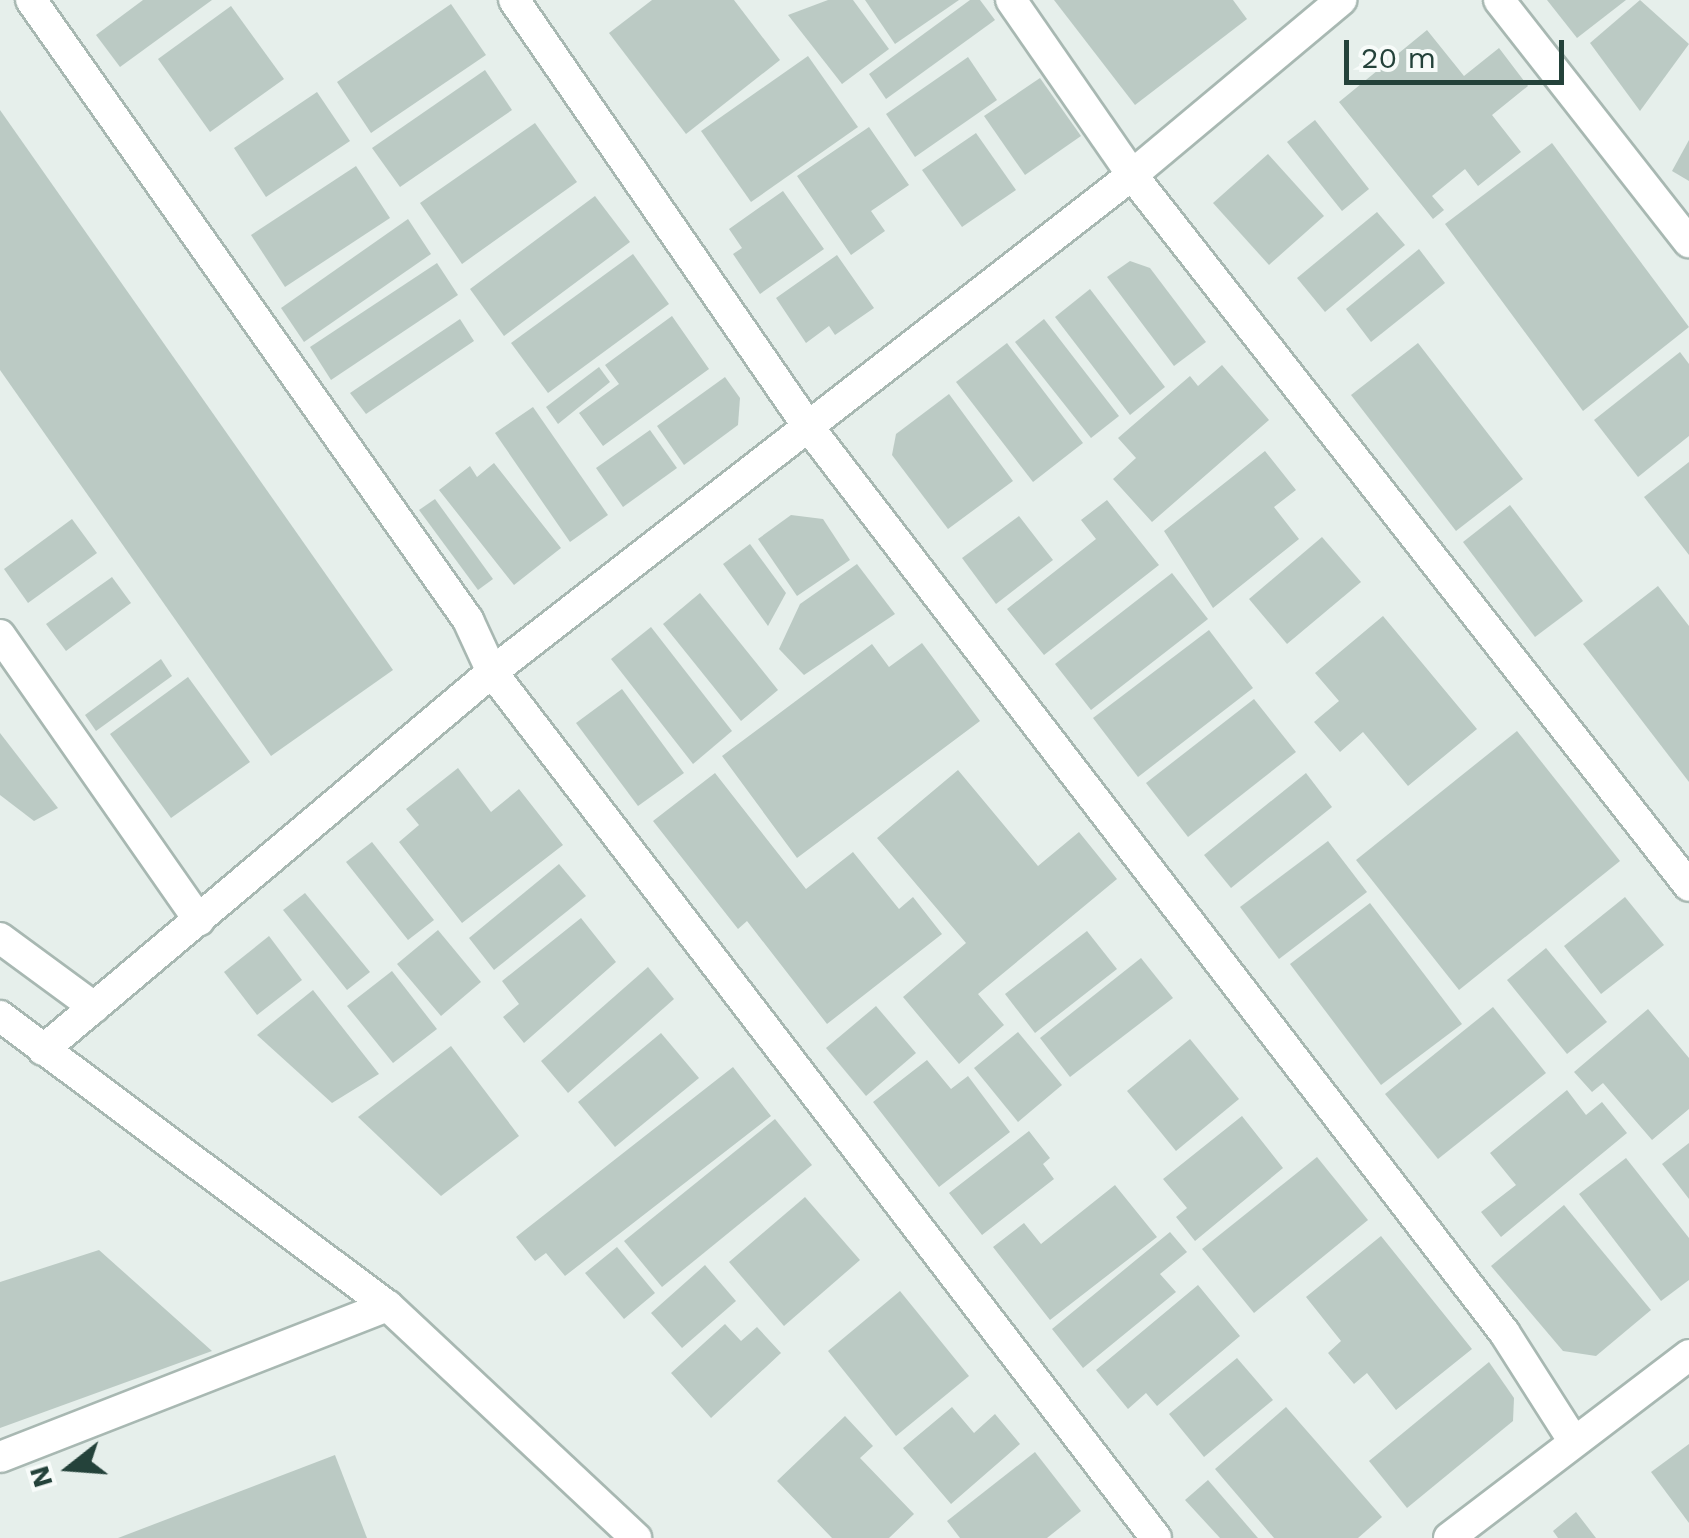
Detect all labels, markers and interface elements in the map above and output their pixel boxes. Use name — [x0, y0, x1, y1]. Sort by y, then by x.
scale bar — [1349, 20, 1569, 82]
text: 20 m — [1361, 40, 1436, 75]
north arrow — [20, 1418, 120, 1518]
text: N — [22, 1462, 60, 1492]

